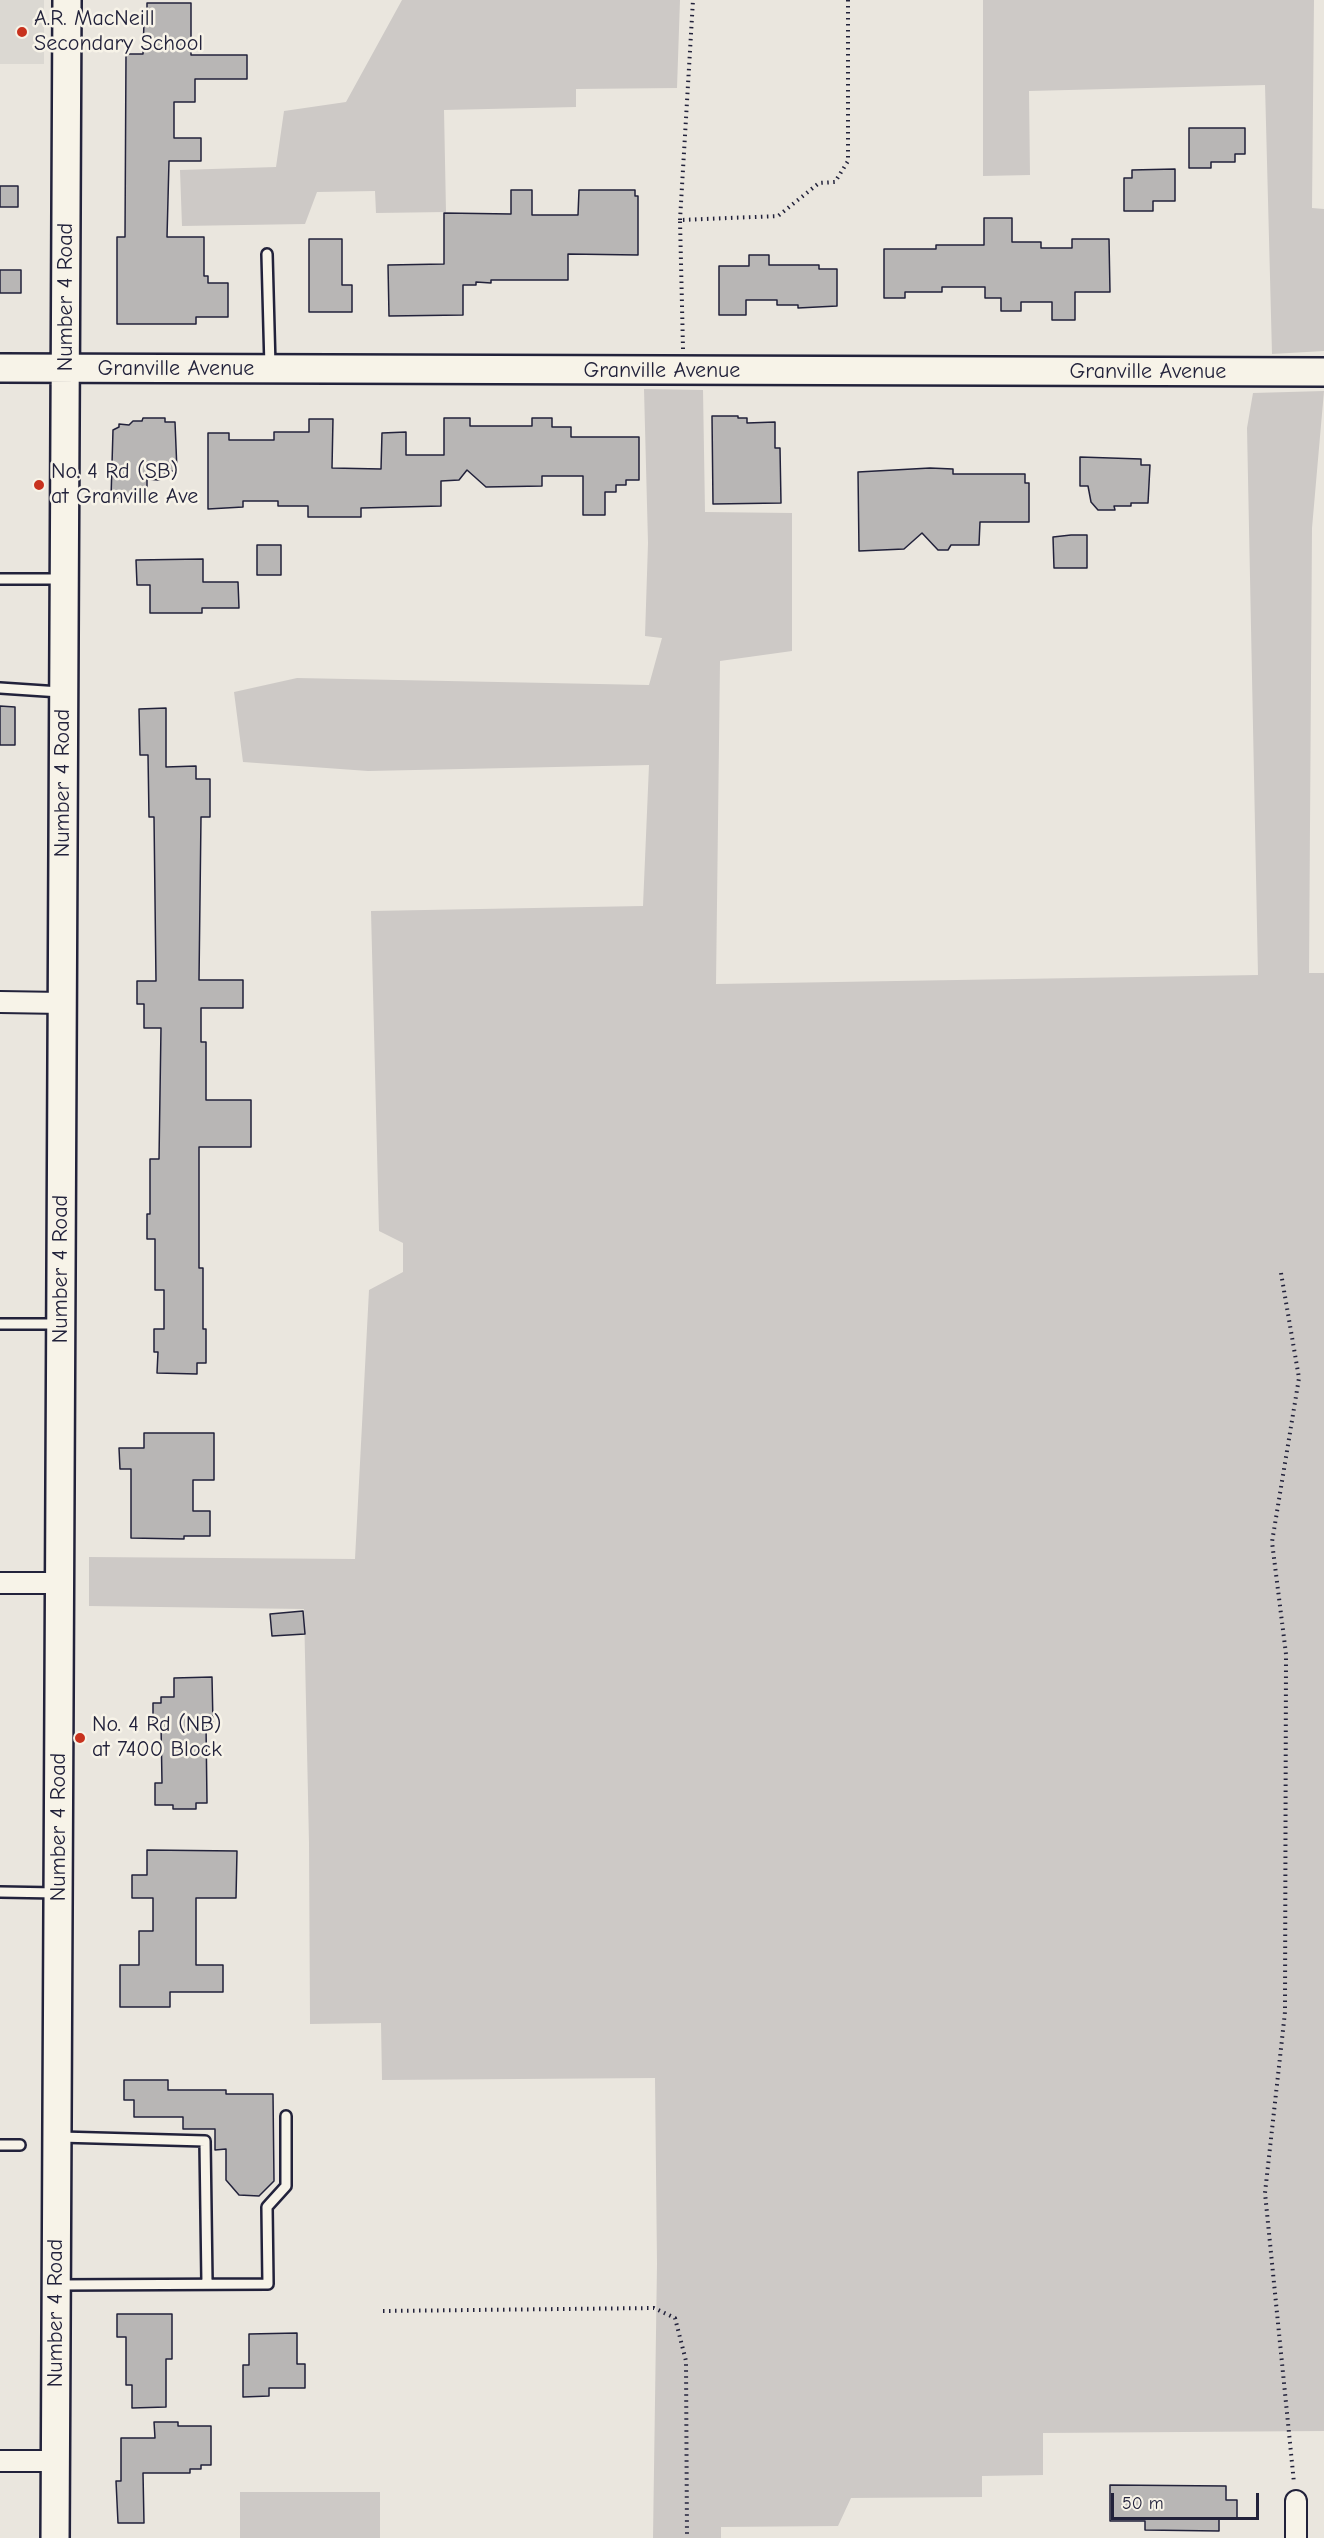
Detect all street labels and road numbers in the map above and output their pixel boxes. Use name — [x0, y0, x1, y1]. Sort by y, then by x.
street label: Number 4 Road — [53, 223, 79, 371]
street label: Granville Avenue — [98, 356, 254, 382]
street label: Granville Avenue — [584, 358, 740, 384]
street label: Granville Avenue — [1070, 359, 1226, 385]
street label: Number 4 Road — [50, 709, 76, 857]
street label: Number 4 Road — [48, 1195, 74, 1343]
street label: Number 4 Road — [46, 1753, 72, 1901]
street label: Number 4 Road — [43, 2239, 69, 2387]

